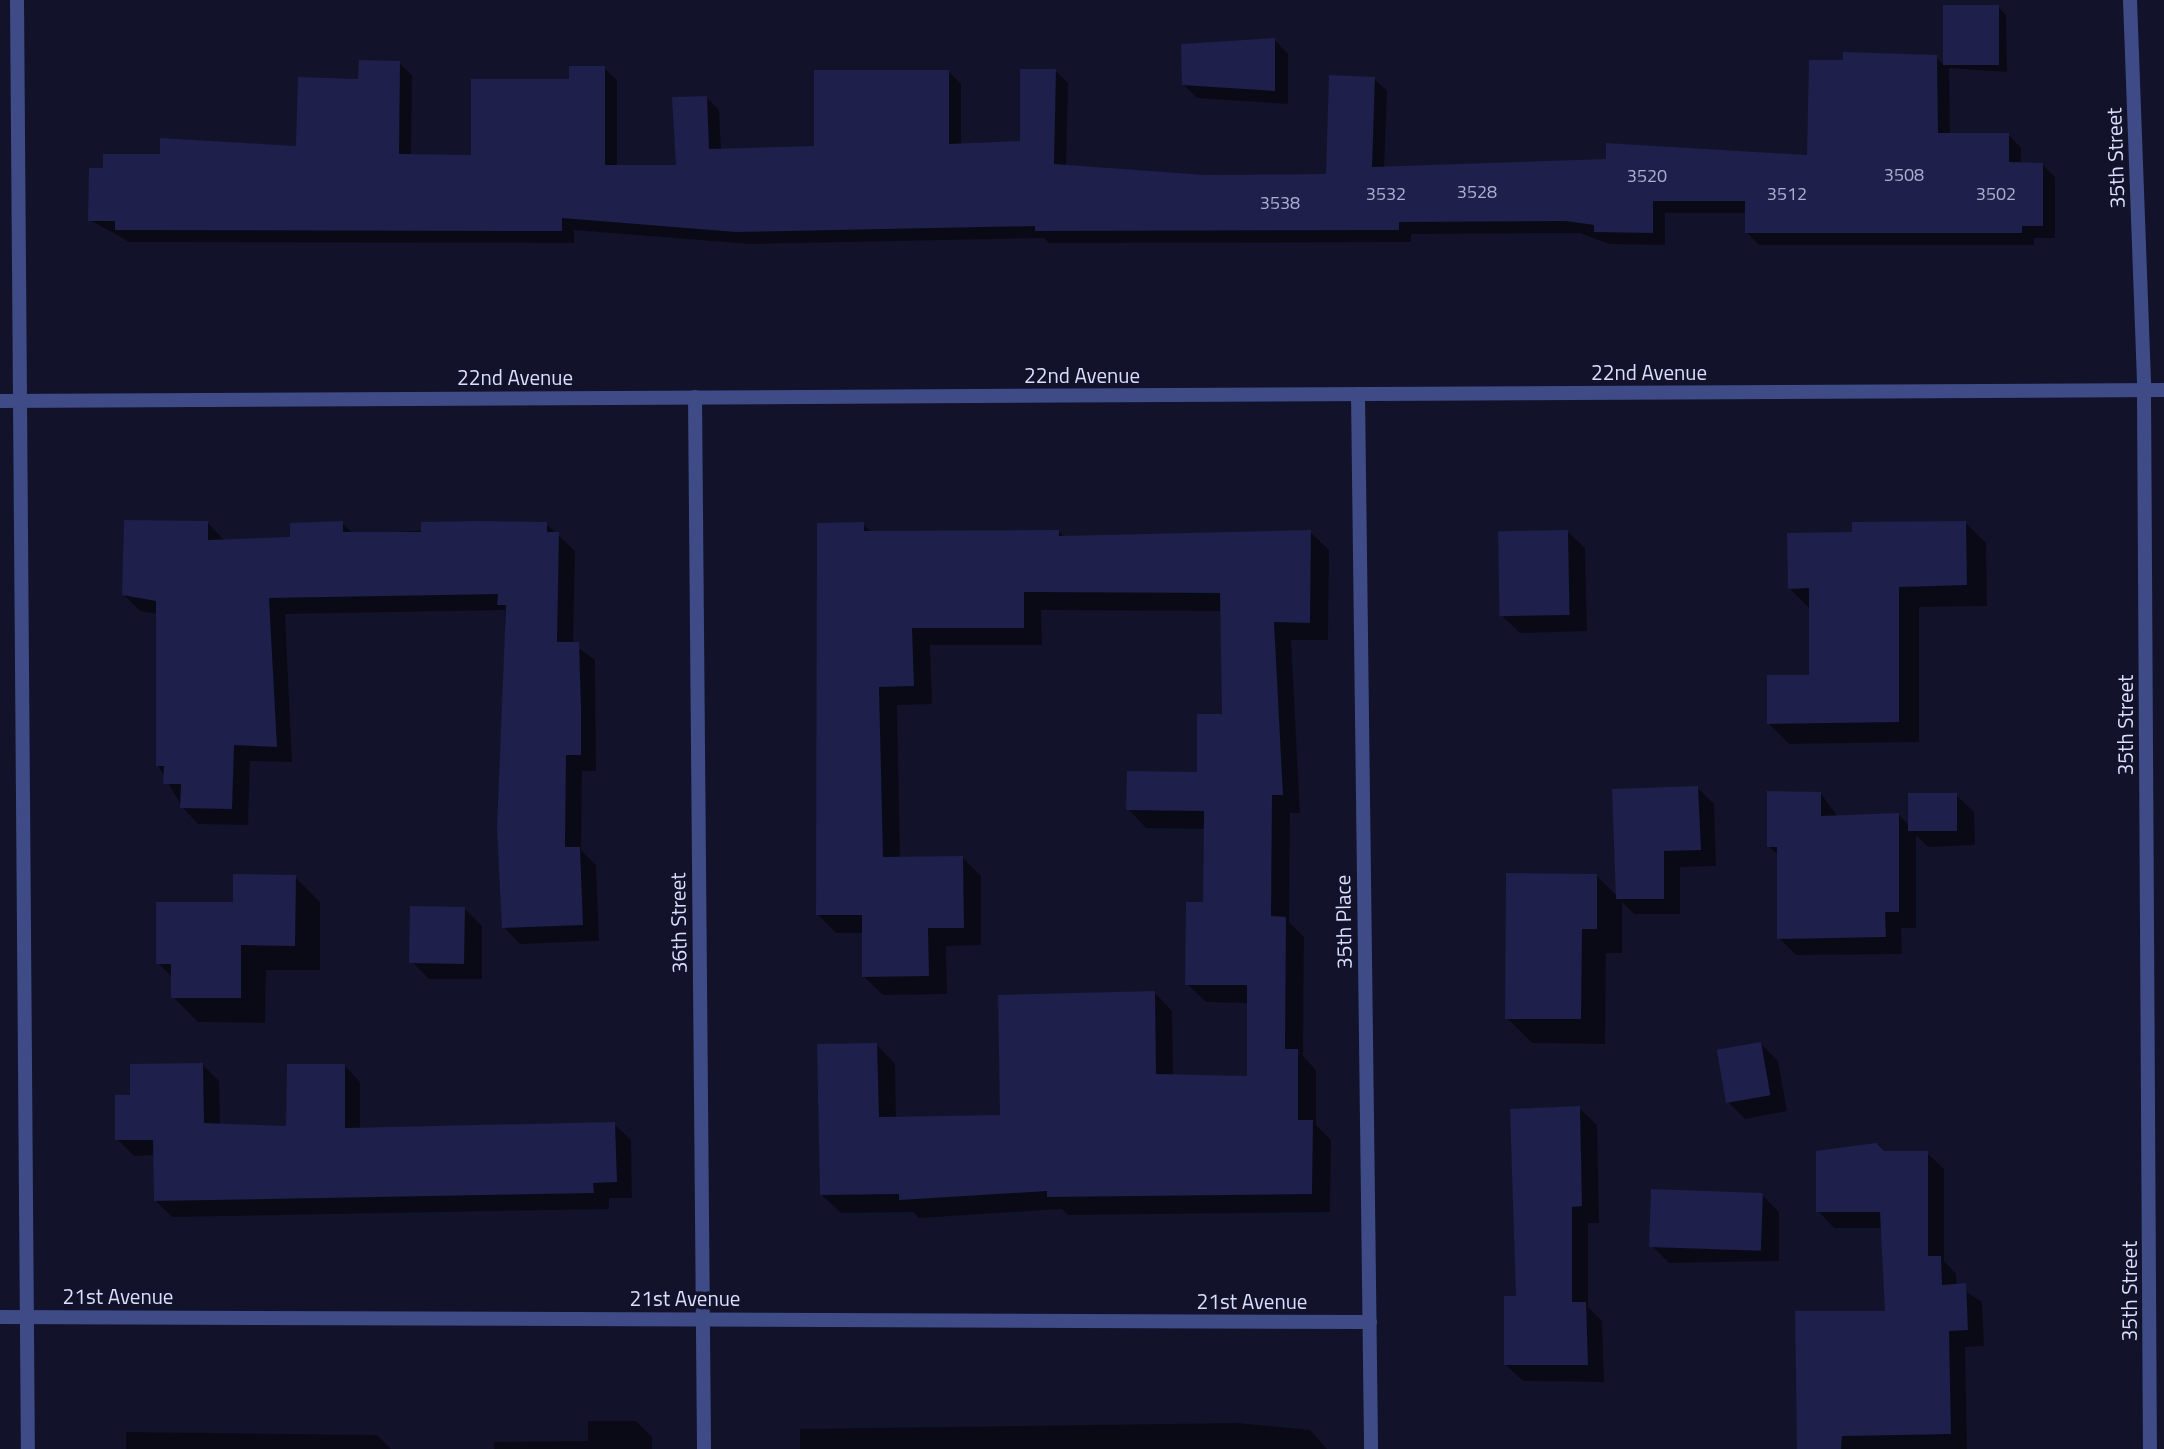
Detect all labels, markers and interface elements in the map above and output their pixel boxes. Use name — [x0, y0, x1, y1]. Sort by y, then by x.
street label: 35th Street — [2101, 107, 2129, 209]
house number: 3508 — [1884, 164, 1924, 186]
house number: 3520 — [1627, 165, 1667, 187]
house number: 3528 — [1457, 181, 1497, 203]
house number: 3532 — [1366, 183, 1406, 205]
house number: 3512 — [1767, 183, 1807, 205]
house number: 3502 — [1976, 183, 2016, 205]
house number: 3538 — [1260, 192, 1300, 214]
street label: 22nd Avenue — [1591, 359, 1707, 385]
street label: 22nd Avenue — [1024, 362, 1140, 388]
street label: 22nd Avenue — [457, 364, 573, 390]
street label: 35th Street — [2112, 675, 2138, 775]
street label: 36th Street — [665, 872, 691, 974]
street label: 35th Place — [1330, 875, 1356, 969]
street label: 35th Street — [2116, 1241, 2142, 1341]
street label: 21st Avenue — [63, 1283, 173, 1309]
street label: 21st Avenue — [630, 1285, 740, 1311]
street label: 21st Avenue — [1197, 1288, 1307, 1314]

